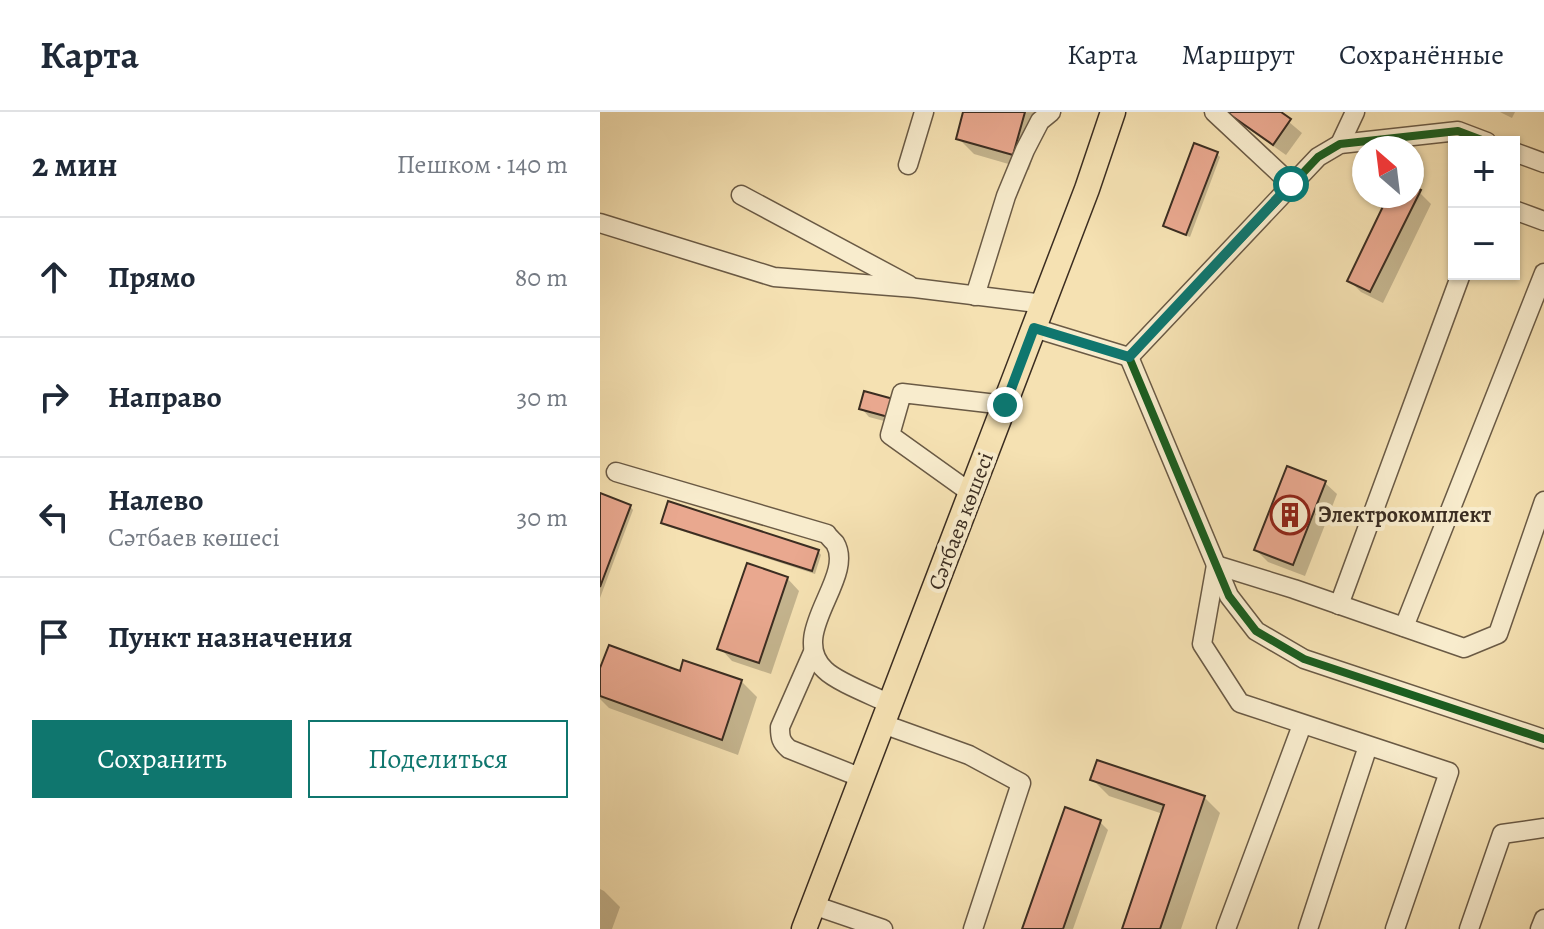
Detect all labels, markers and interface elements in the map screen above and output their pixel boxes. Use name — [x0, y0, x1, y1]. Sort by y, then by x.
text: Карта — [40, 29, 139, 81]
text: Карта — [1067, 36, 1138, 74]
text: Маршрут — [1182, 36, 1295, 74]
text: Сохранённые — [1339, 36, 1504, 74]
north arrow — [1352, 136, 1424, 208]
map controls — [1448, 136, 1520, 280]
button: + — [1448, 136, 1520, 208]
text: 2 мин — [32, 141, 118, 188]
text: Пешком · 140 m — [397, 147, 568, 182]
route start — [1273, 166, 1309, 202]
button: − — [1448, 208, 1520, 280]
icon: ahead — [32, 255, 76, 299]
text: Прямо — [108, 257, 195, 297]
text: 80 m — [515, 260, 568, 295]
icon: right — [32, 375, 76, 419]
text: Направо — [108, 377, 222, 417]
text: 30 m — [517, 380, 568, 415]
route end — [987, 387, 1023, 423]
street label: Сәтбаев көшесі — [921, 448, 1001, 594]
text: Налево — [108, 480, 203, 520]
building icon: Электрокомплект — [1269, 494, 1311, 536]
icon: left — [32, 495, 76, 539]
text: 30 m — [517, 500, 568, 535]
place label: Электрокомплект — [1318, 500, 1491, 530]
text: Сәтбаев көшесі — [108, 520, 280, 555]
icon: arrive — [32, 615, 76, 659]
text: Пункт назначения — [108, 617, 353, 657]
button: Сохранить — [32, 720, 292, 798]
button: Поделиться — [308, 720, 568, 798]

